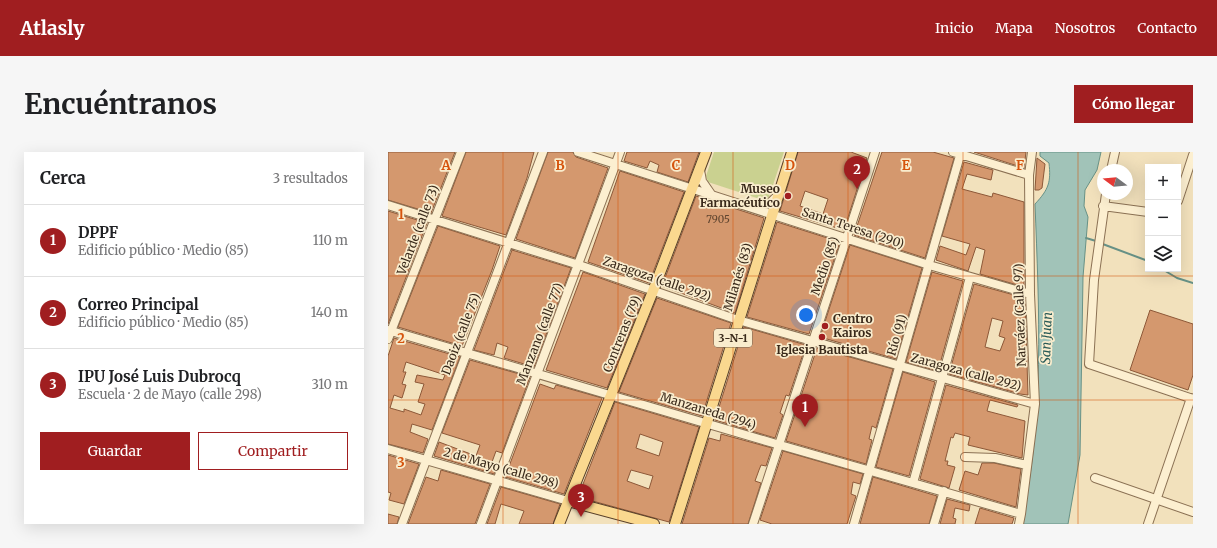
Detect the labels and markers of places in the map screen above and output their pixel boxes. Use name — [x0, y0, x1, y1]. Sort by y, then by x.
pin: 2 — [844, 156, 870, 189]
place label: Museo Farmacéutico — [700, 181, 780, 210]
marker: Museo Farmacéutico — [783, 191, 793, 201]
place label: Centro Kairos — [833, 311, 873, 340]
marker: Centro Kairos — [820, 321, 830, 331]
marker: Iglesia Bautista — [817, 332, 827, 342]
place label: Iglesia Bautista — [776, 342, 868, 357]
pin: 1 — [792, 394, 818, 427]
pin: 3 — [568, 484, 594, 517]

